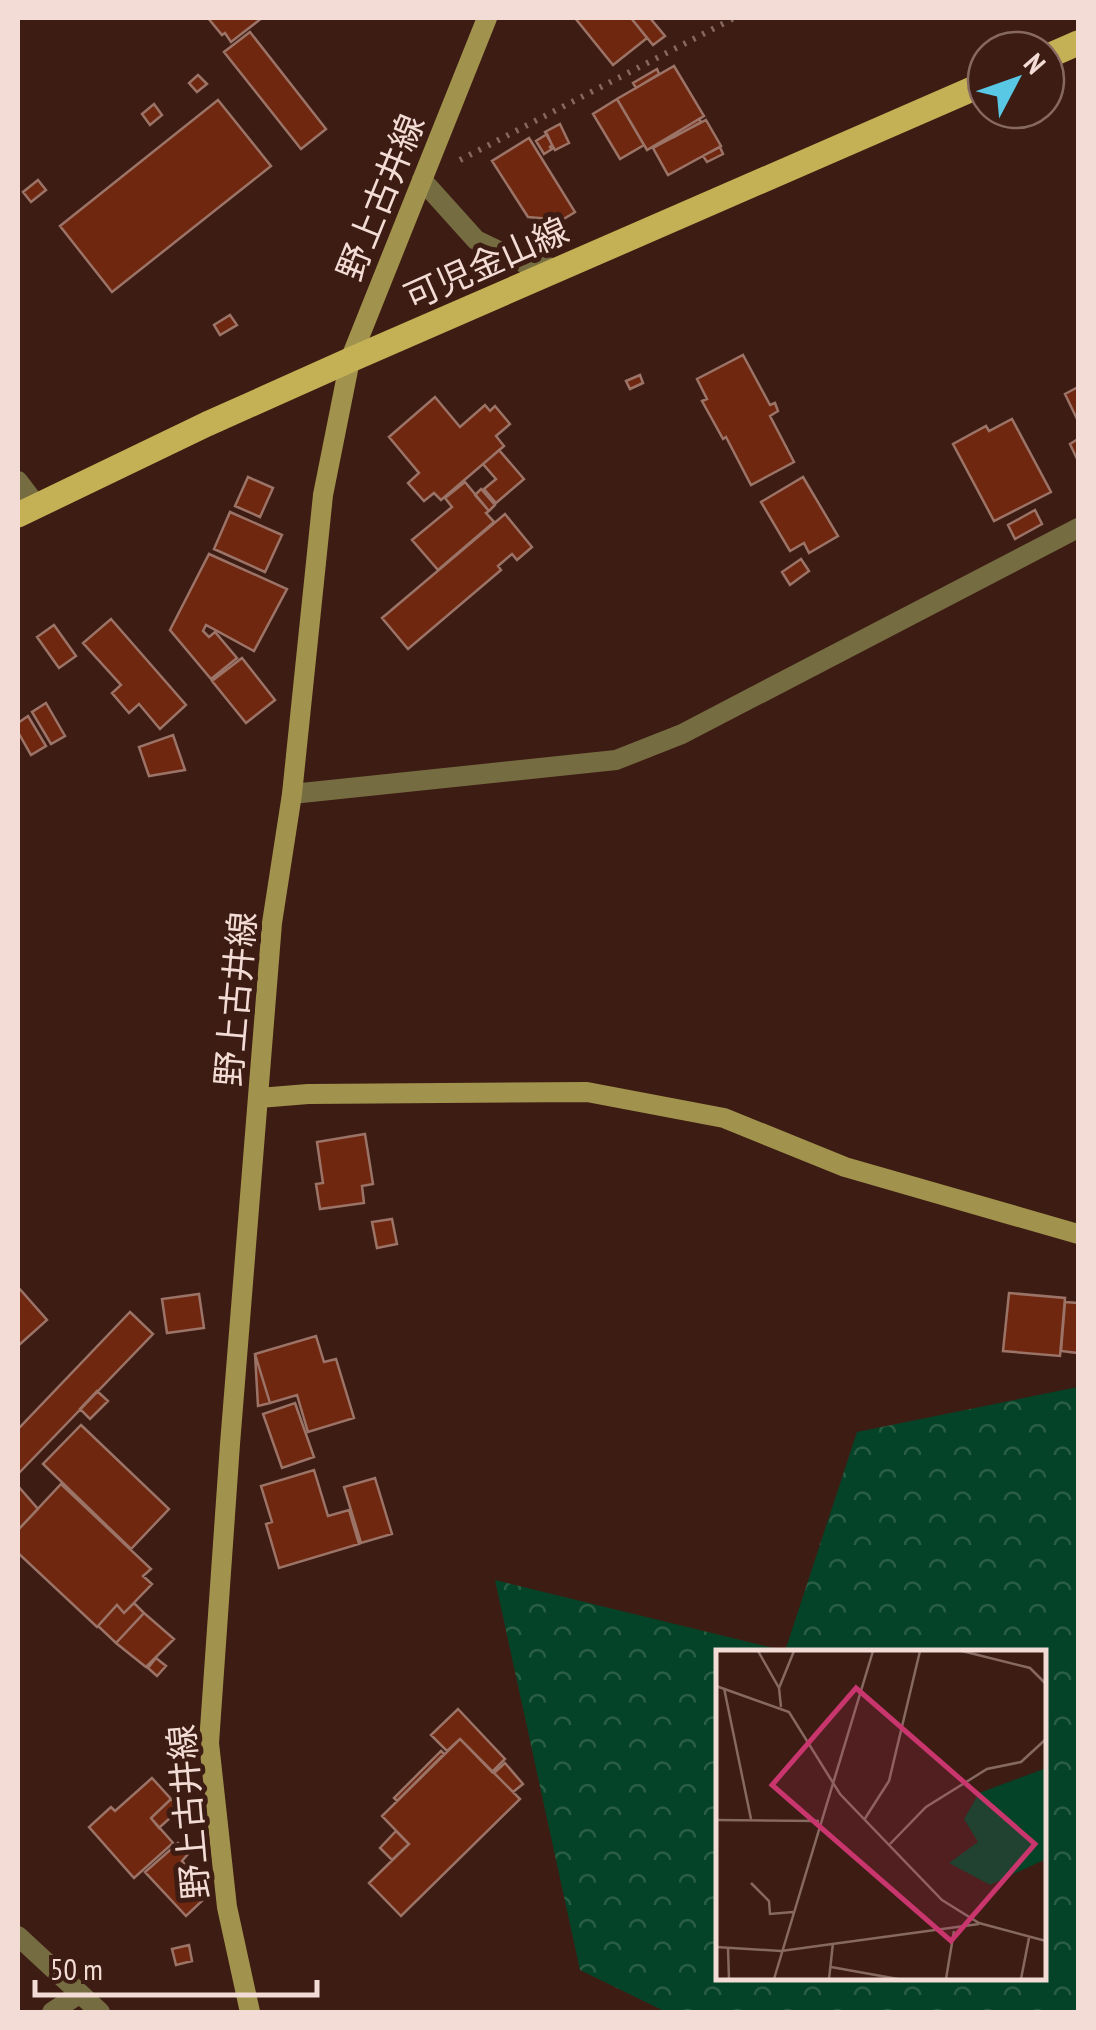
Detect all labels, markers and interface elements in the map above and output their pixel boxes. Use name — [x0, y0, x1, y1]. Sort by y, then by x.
north arrow — [966, 30, 1066, 130]
text: N — [1016, 45, 1054, 81]
street label: 野上古井線 — [326, 107, 434, 287]
street label: 可児金山線 — [397, 206, 575, 320]
street label: 野上古井線 — [204, 910, 266, 1088]
inset map — [716, 1650, 1046, 1980]
street label: 野上古井線 — [157, 1723, 219, 1901]
scale bar — [35, 1935, 318, 1997]
text: 50 m — [50, 1949, 103, 1988]

